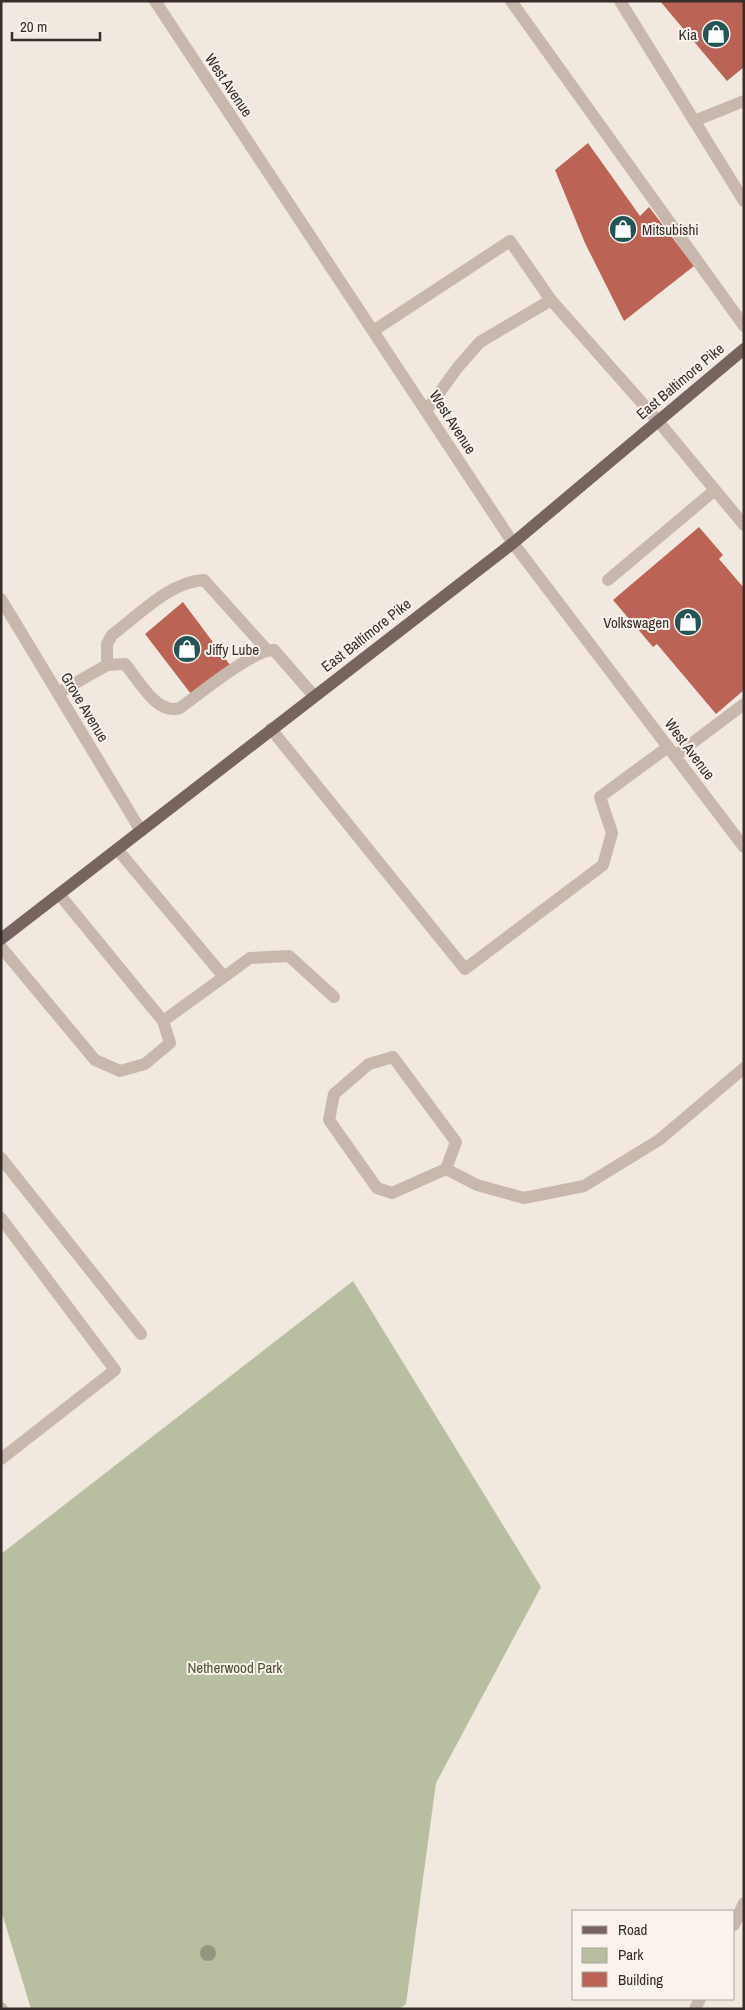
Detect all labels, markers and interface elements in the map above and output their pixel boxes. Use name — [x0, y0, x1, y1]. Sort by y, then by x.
scale bar — [12, 10, 100, 42]
text: 20 m — [20, 16, 47, 37]
shop icon: Kia — [701, 19, 731, 49]
place label: Kia — [679, 24, 697, 45]
street label: West Avenue — [200, 49, 258, 121]
shop icon: Mitsubishi — [608, 214, 638, 244]
place label: Mitsubishi — [642, 219, 699, 240]
street label: East Baltimore Pike — [632, 338, 729, 424]
street label: West Avenue — [425, 386, 482, 458]
street label: East Baltimore Pike — [317, 593, 415, 677]
shop icon: Volkswagen — [673, 607, 703, 637]
place label: Volkswagen — [603, 612, 669, 633]
shop icon: Jiffy Lube — [172, 634, 202, 664]
place label: Jiffy Lube — [206, 639, 259, 660]
street label: Grove Avenue — [56, 668, 114, 746]
street label: West Avenue — [660, 714, 720, 784]
park label: Netherwood Park — [187, 1657, 283, 1678]
legend — [572, 1910, 735, 2000]
text: Road — [618, 1919, 647, 1940]
text: Park — [618, 1944, 644, 1965]
text: Building — [618, 1969, 663, 1990]

